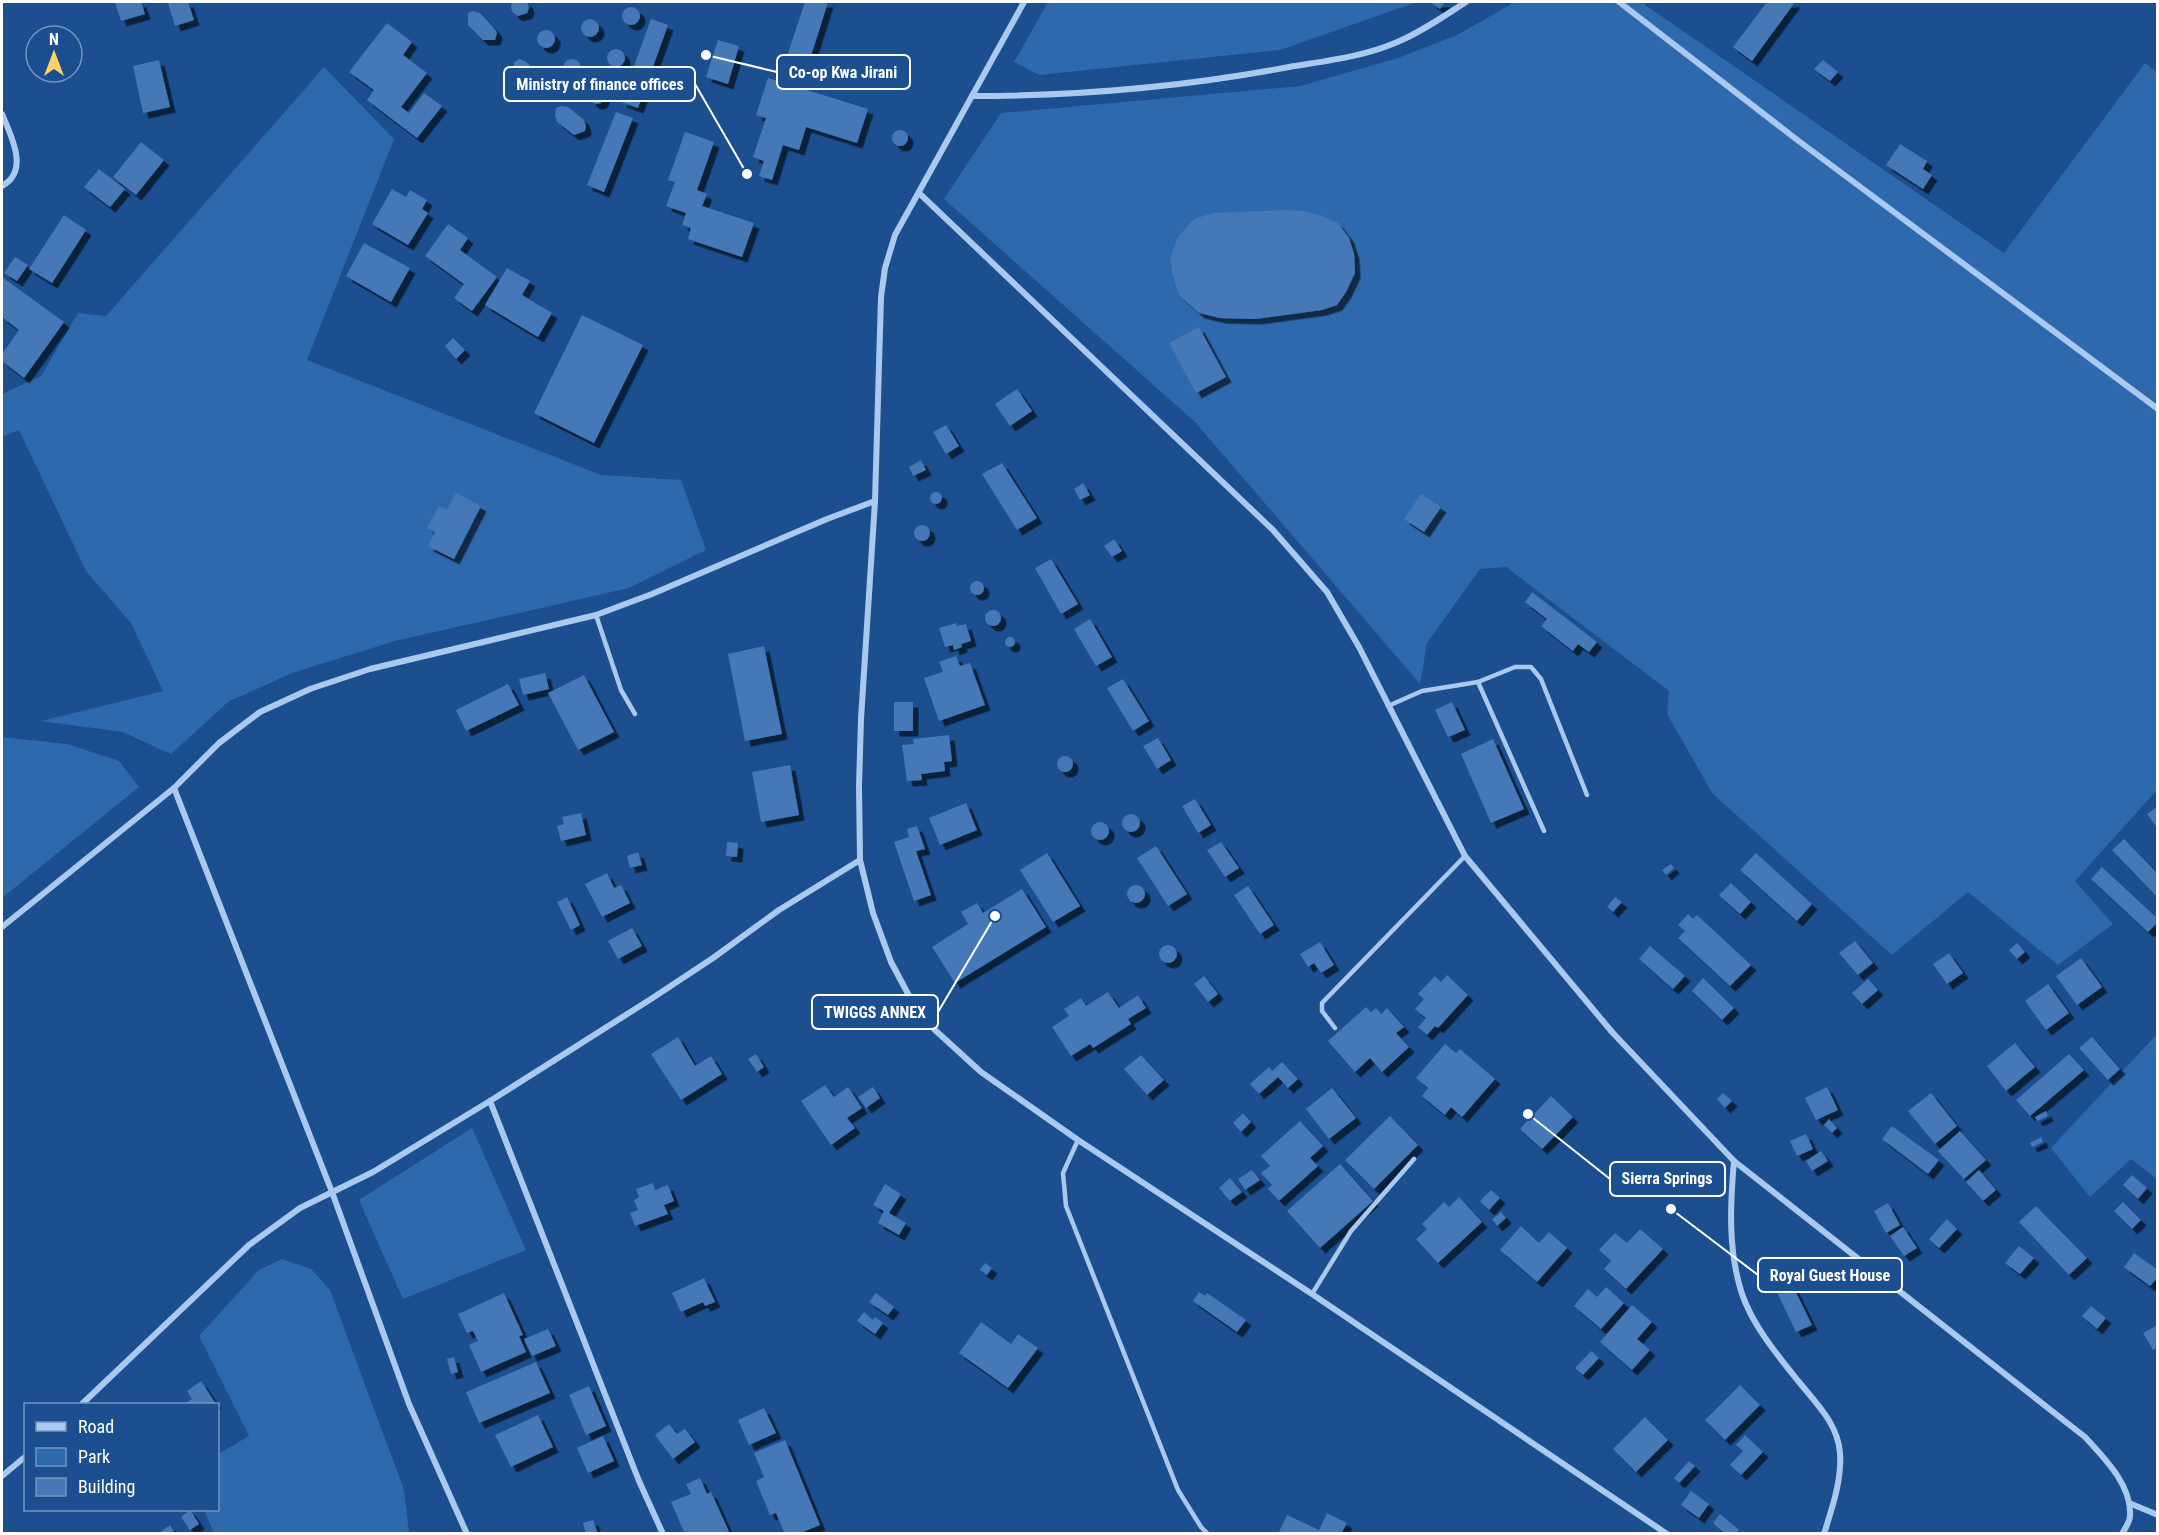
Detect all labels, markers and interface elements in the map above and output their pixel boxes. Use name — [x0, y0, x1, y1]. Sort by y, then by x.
north arrow — [24, 24, 84, 84]
text: N — [49, 30, 59, 49]
callout: Co-op Kwa Jirani — [777, 55, 910, 89]
text: Co-op Kwa Jirani — [789, 63, 897, 82]
callout: Ministry of finance offices — [504, 67, 695, 101]
text: Ministry of finance offices — [516, 75, 684, 94]
callout: TWIGGS ANNEX — [812, 995, 938, 1029]
text: TWIGGS ANNEX — [824, 1003, 926, 1022]
callout: Sierra Springs — [1610, 1162, 1725, 1196]
text: Sierra Springs — [1622, 1169, 1712, 1188]
callout: Royal Guest House — [1758, 1258, 1902, 1292]
text: Royal Guest House — [1770, 1266, 1890, 1285]
legend — [24, 1403, 219, 1511]
text: Road — [78, 1416, 114, 1437]
text: Park — [78, 1446, 110, 1467]
text: Building — [78, 1476, 135, 1497]

